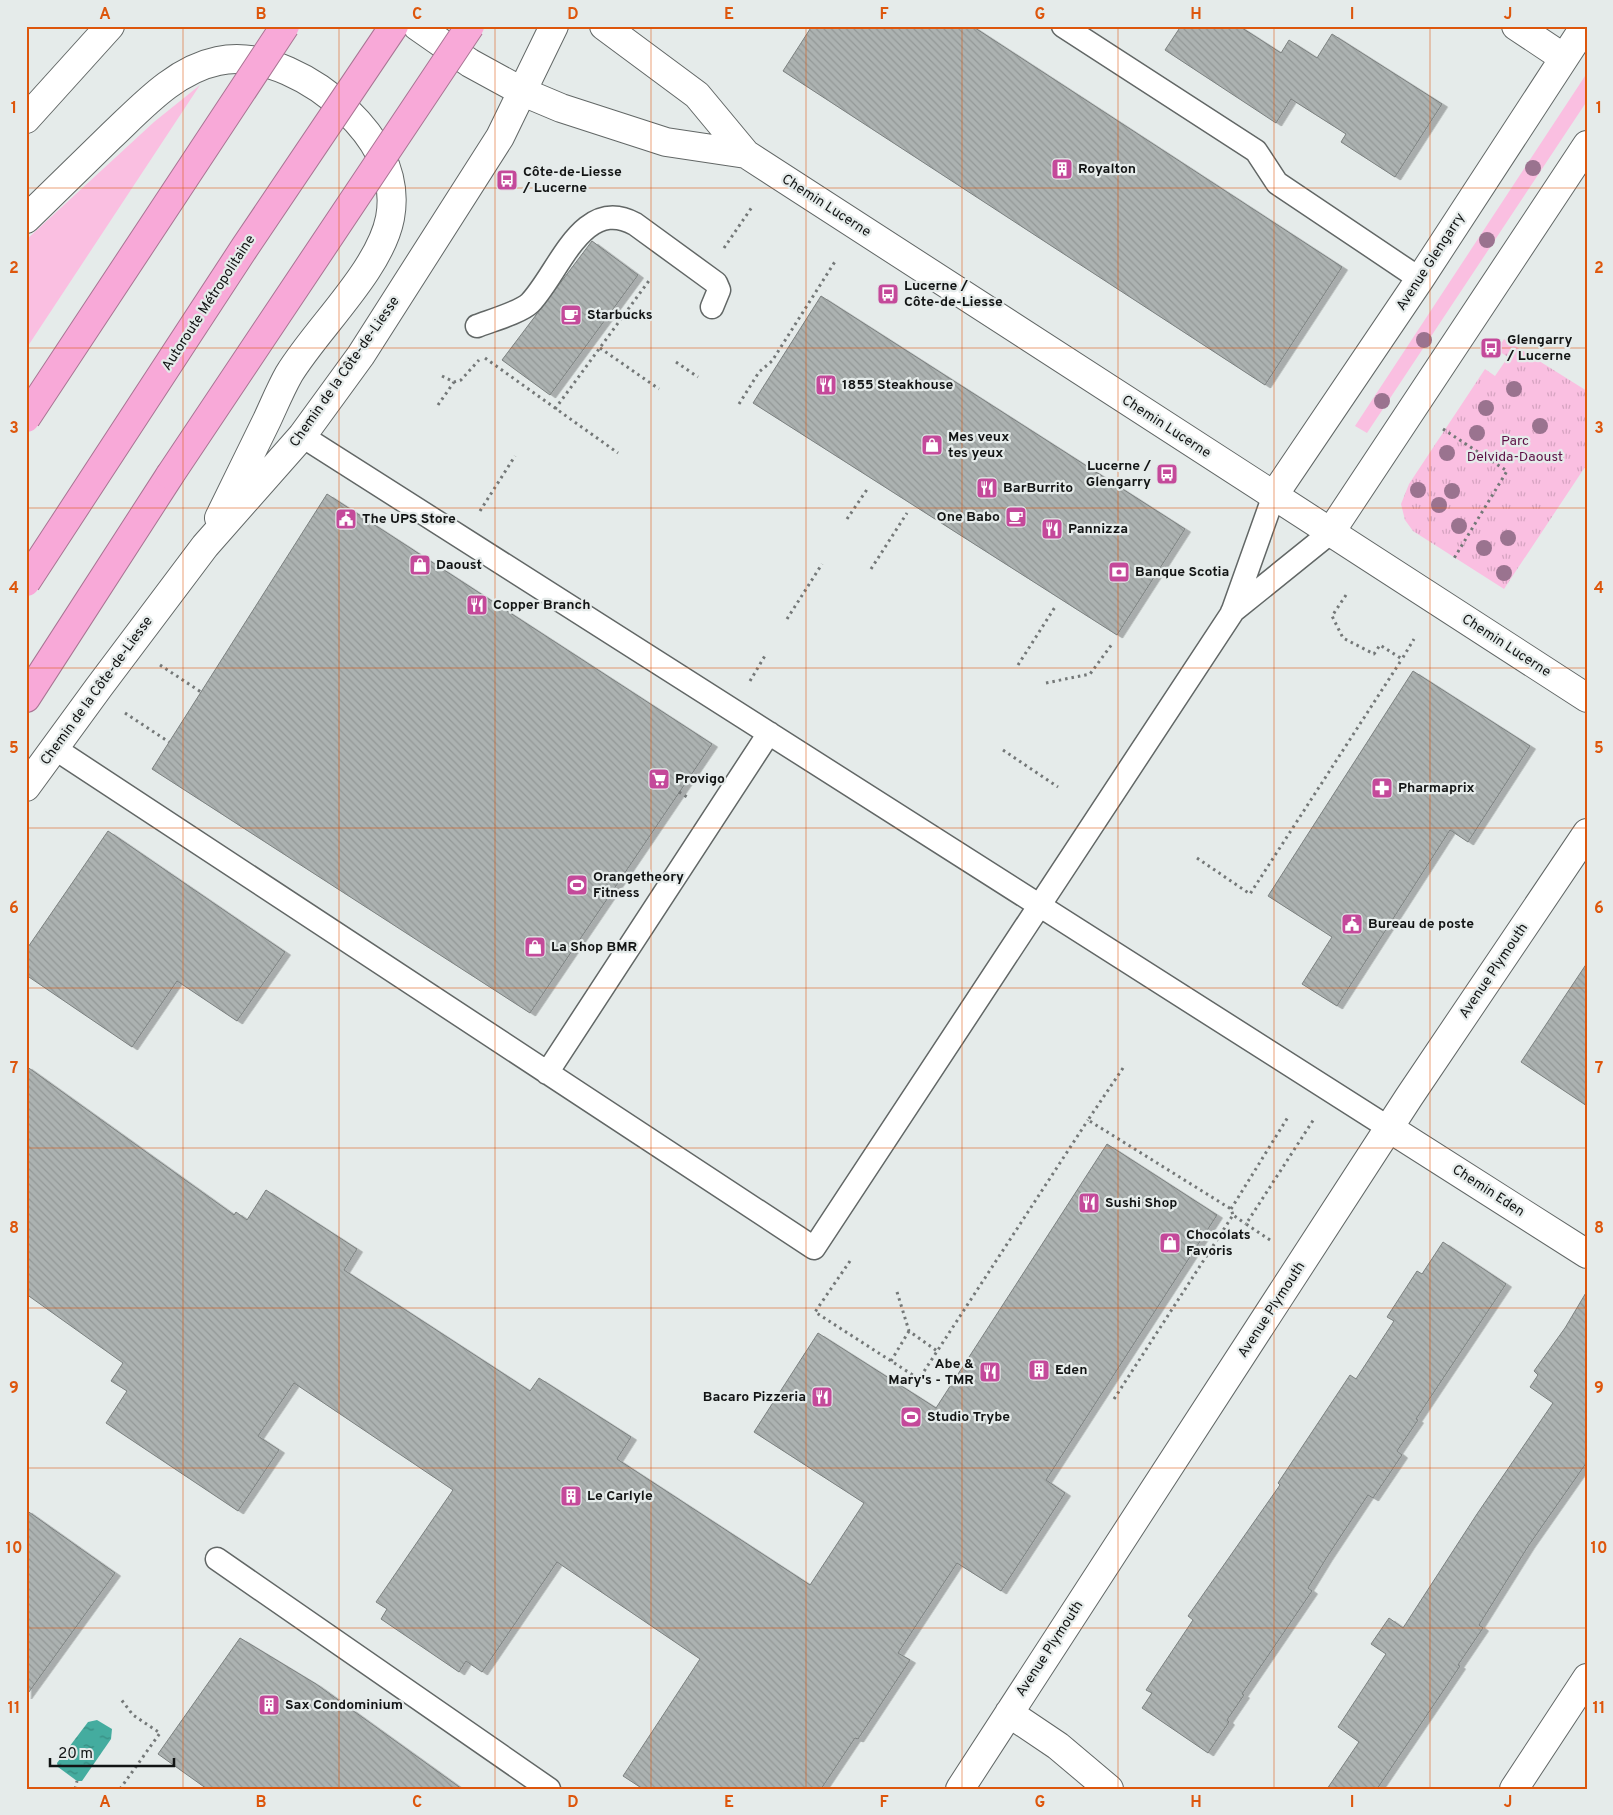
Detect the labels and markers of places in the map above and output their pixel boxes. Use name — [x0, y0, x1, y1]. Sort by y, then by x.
building icon: Royalton — [1050, 157, 1074, 181]
place label: Royalton — [1078, 161, 1136, 178]
place label: Côte-de-Liesse / Lucerne — [522, 164, 622, 197]
bus stop icon: Côte-de-Liesse / Lucerne — [495, 168, 519, 192]
place label: Lucerne / Côte-de-Liesse — [904, 278, 1003, 311]
bus stop icon: Lucerne / Côte-de-Liesse — [876, 282, 900, 306]
cafe icon: Starbucks — [559, 303, 583, 327]
place label: Starbucks — [587, 307, 653, 324]
place label: Glengarry / Lucerne — [1506, 332, 1572, 365]
bus stop icon: Glengarry / Lucerne — [1479, 336, 1503, 360]
restaurant icon: 1855 Steakhouse — [814, 373, 838, 397]
place label: 1855 Steakhouse — [842, 377, 954, 394]
place label: Mes veux tes yeux — [948, 429, 1009, 462]
shop icon: Mes veux tes yeux — [920, 433, 944, 457]
place label: Lucerne / Glengarry — [1086, 458, 1152, 491]
bus stop icon: Lucerne / Glengarry — [1155, 462, 1179, 486]
restaurant icon: BarBurrito — [975, 476, 999, 500]
place label: BarBurrito — [1003, 480, 1073, 497]
cafe icon: One Babo — [1004, 505, 1028, 529]
public building icon: The UPS Store — [334, 507, 358, 531]
place label: One Babo — [937, 509, 1000, 526]
place label: The UPS Store — [362, 511, 456, 528]
restaurant icon: Pannizza — [1040, 517, 1064, 541]
place label: Pannizza — [1068, 521, 1128, 538]
shop icon: Daoust — [408, 553, 432, 577]
place label: Daoust — [436, 557, 482, 574]
bank icon: Banque Scotia — [1107, 560, 1131, 584]
place label: Banque Scotia — [1135, 564, 1229, 581]
restaurant icon: Copper Branch — [465, 593, 489, 617]
place label: Copper Branch — [493, 597, 590, 614]
supermarket icon: Provigo — [647, 767, 671, 791]
place label: Provigo — [675, 771, 725, 788]
pharmacy icon: Pharmaprix — [1370, 776, 1394, 800]
place label: Pharmaprix — [1398, 780, 1475, 797]
place label: Orangetheory Fitness — [593, 869, 684, 902]
sports icon: Orangetheory Fitness — [565, 873, 589, 897]
public building icon: Bureau de poste — [1340, 912, 1364, 936]
place label: Bureau de poste — [1368, 916, 1474, 933]
shop icon: La Shop BMR — [523, 935, 547, 959]
place label: La Shop BMR — [551, 939, 637, 956]
restaurant icon: Sushi Shop — [1077, 1191, 1101, 1215]
place label: Sushi Shop — [1105, 1195, 1177, 1212]
place label: Chocolats Favoris — [1186, 1227, 1251, 1260]
shop icon: Chocolats Favoris — [1158, 1231, 1182, 1255]
place label: Abe & Mary's - TMR — [888, 1356, 974, 1389]
building icon: Eden — [1027, 1358, 1051, 1382]
restaurant icon: Abe & Mary's - TMR — [978, 1360, 1002, 1384]
place label: Eden — [1055, 1362, 1087, 1379]
restaurant icon: Bacaro Pizzeria — [810, 1385, 834, 1409]
place label: Bacaro Pizzeria — [703, 1389, 806, 1406]
sports icon: Studio Trybe — [899, 1405, 923, 1429]
place label: Studio Trybe — [927, 1409, 1010, 1426]
building icon: Le Carlyle — [559, 1484, 583, 1508]
place label: Le Carlyle — [587, 1488, 653, 1505]
building icon: Sax Condominium — [257, 1693, 281, 1717]
place label: Sax Condominium — [285, 1697, 403, 1714]

